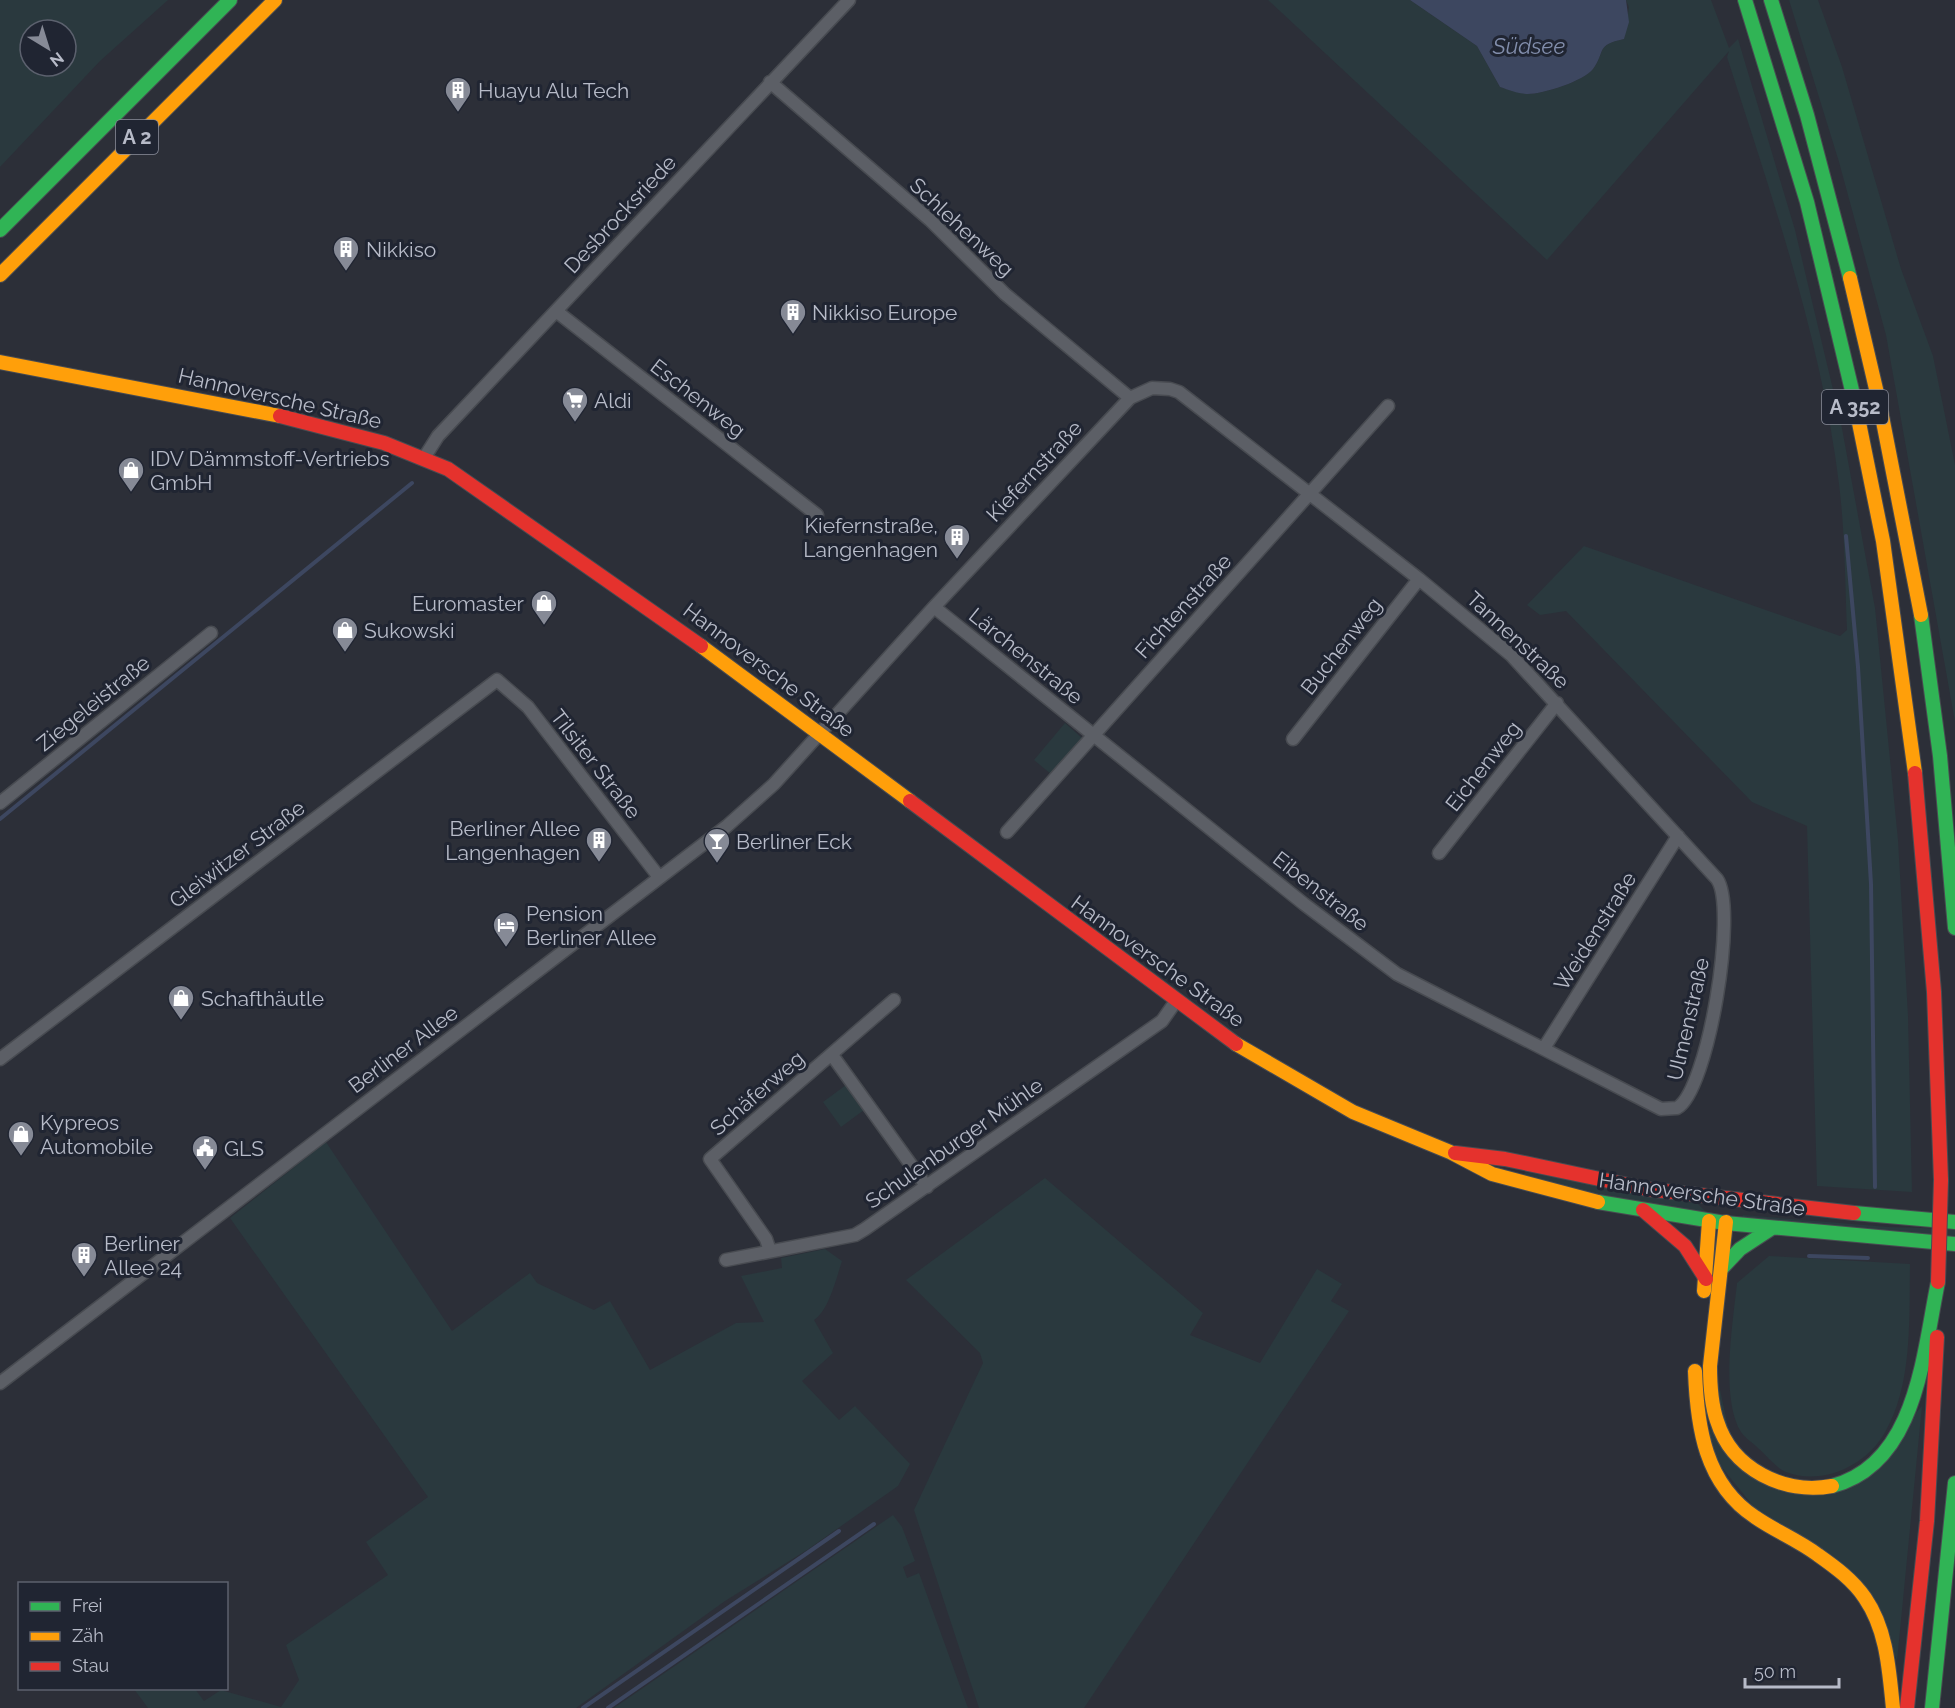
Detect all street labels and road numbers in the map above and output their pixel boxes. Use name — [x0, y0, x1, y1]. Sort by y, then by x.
road number: A 2 — [116, 120, 158, 154]
street label: Desbrocksriede — [559, 150, 681, 278]
street label: Schlehenweg — [905, 172, 1019, 282]
street label: Eschenweg — [646, 353, 750, 443]
street label: Hannoversche Straße — [176, 362, 384, 434]
road number: A 352 — [1822, 390, 1888, 424]
street label: Kiefernstraße — [981, 415, 1087, 527]
street label: Fichtenstraße — [1130, 549, 1236, 663]
street label: Tannenstraße — [1462, 586, 1574, 694]
street label: Buchenweg — [1295, 592, 1387, 700]
street label: Hannoversche Straße — [678, 597, 860, 743]
street label: Lärchenstraße — [964, 603, 1088, 709]
street label: Ziegeleistraße — [32, 650, 154, 756]
street label: Tilsiter Straße — [546, 704, 646, 824]
street label: Eichenweg — [1440, 716, 1526, 816]
street label: Gleiwitzer Straße — [164, 795, 310, 913]
street label: Eibenstraße — [1268, 846, 1374, 936]
street label: Weidenstraße — [1549, 867, 1641, 995]
street label: Hannoversche Straße — [1067, 890, 1249, 1032]
street label: Ulmenstraße — [1662, 955, 1714, 1083]
street label: Berliner Allee — [343, 1000, 463, 1098]
street label: Schäferweg — [705, 1045, 809, 1141]
street label: Schulenburger Mühle — [861, 1072, 1047, 1214]
street label: Hannoversche Straße — [1597, 1167, 1807, 1221]

